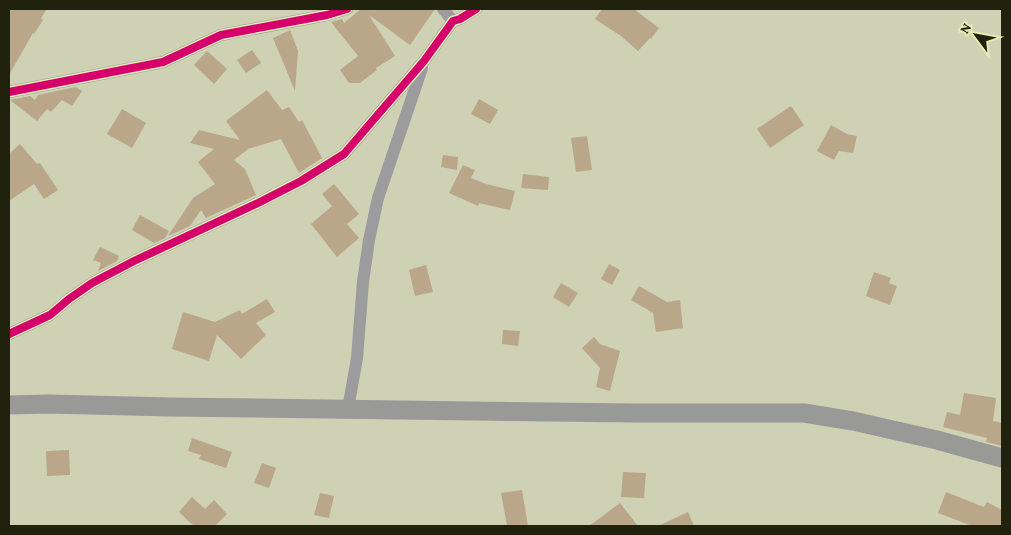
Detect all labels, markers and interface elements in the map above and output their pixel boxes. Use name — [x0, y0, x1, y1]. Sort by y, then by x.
north arrow — [951, 10, 1001, 60]
text: N — [956, 19, 975, 36]

